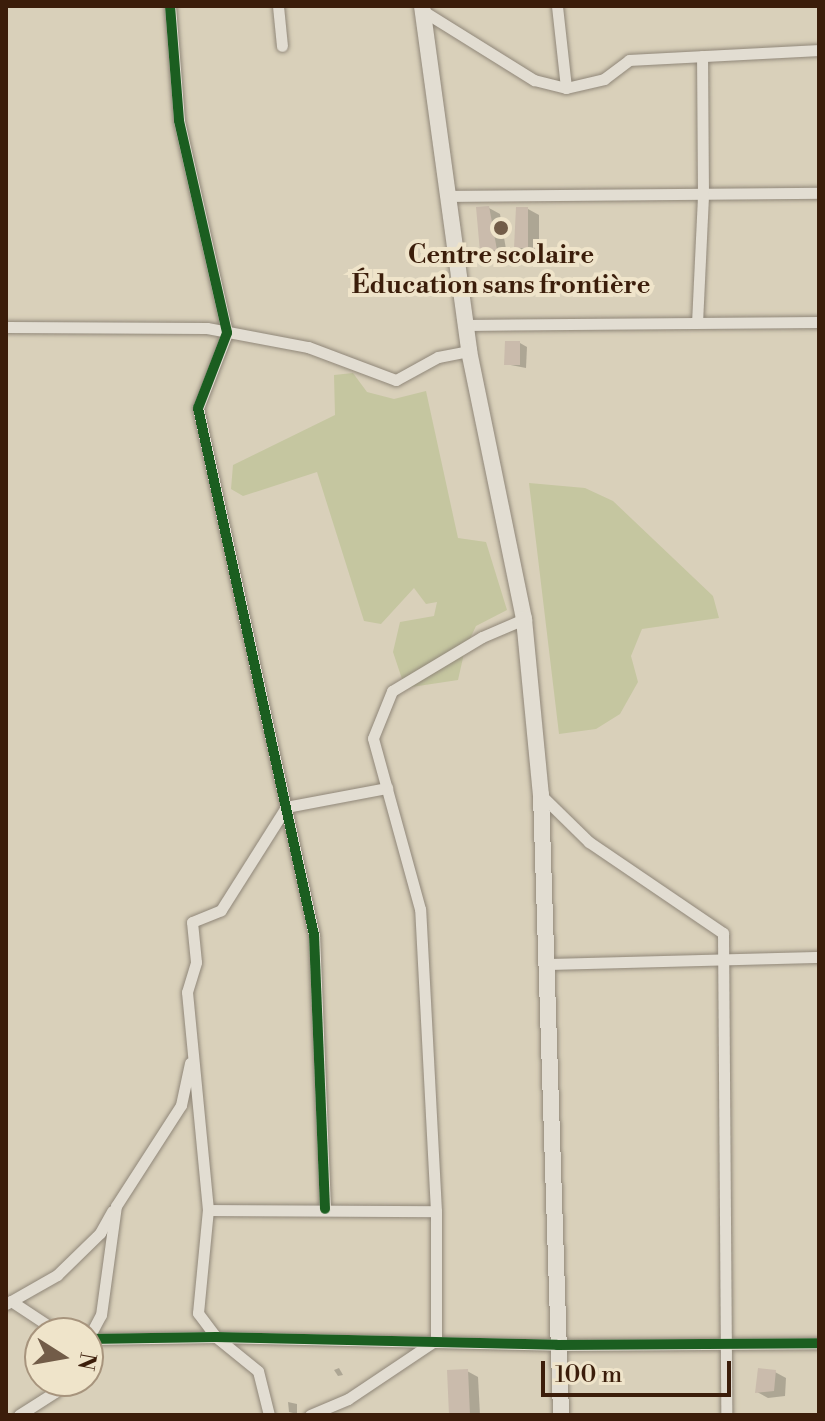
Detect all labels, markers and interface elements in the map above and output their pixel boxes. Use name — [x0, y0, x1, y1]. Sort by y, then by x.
marker: Centre scolaire Éducation sans frontière — [492, 219, 510, 237]
place label: Centre scolaire Éducation sans frontière — [351, 240, 651, 302]
north arrow — [24, 1317, 104, 1397]
scale bar — [545, 1345, 735, 1395]
text: N — [71, 1350, 101, 1372]
text: 100 m — [555, 1360, 622, 1390]

